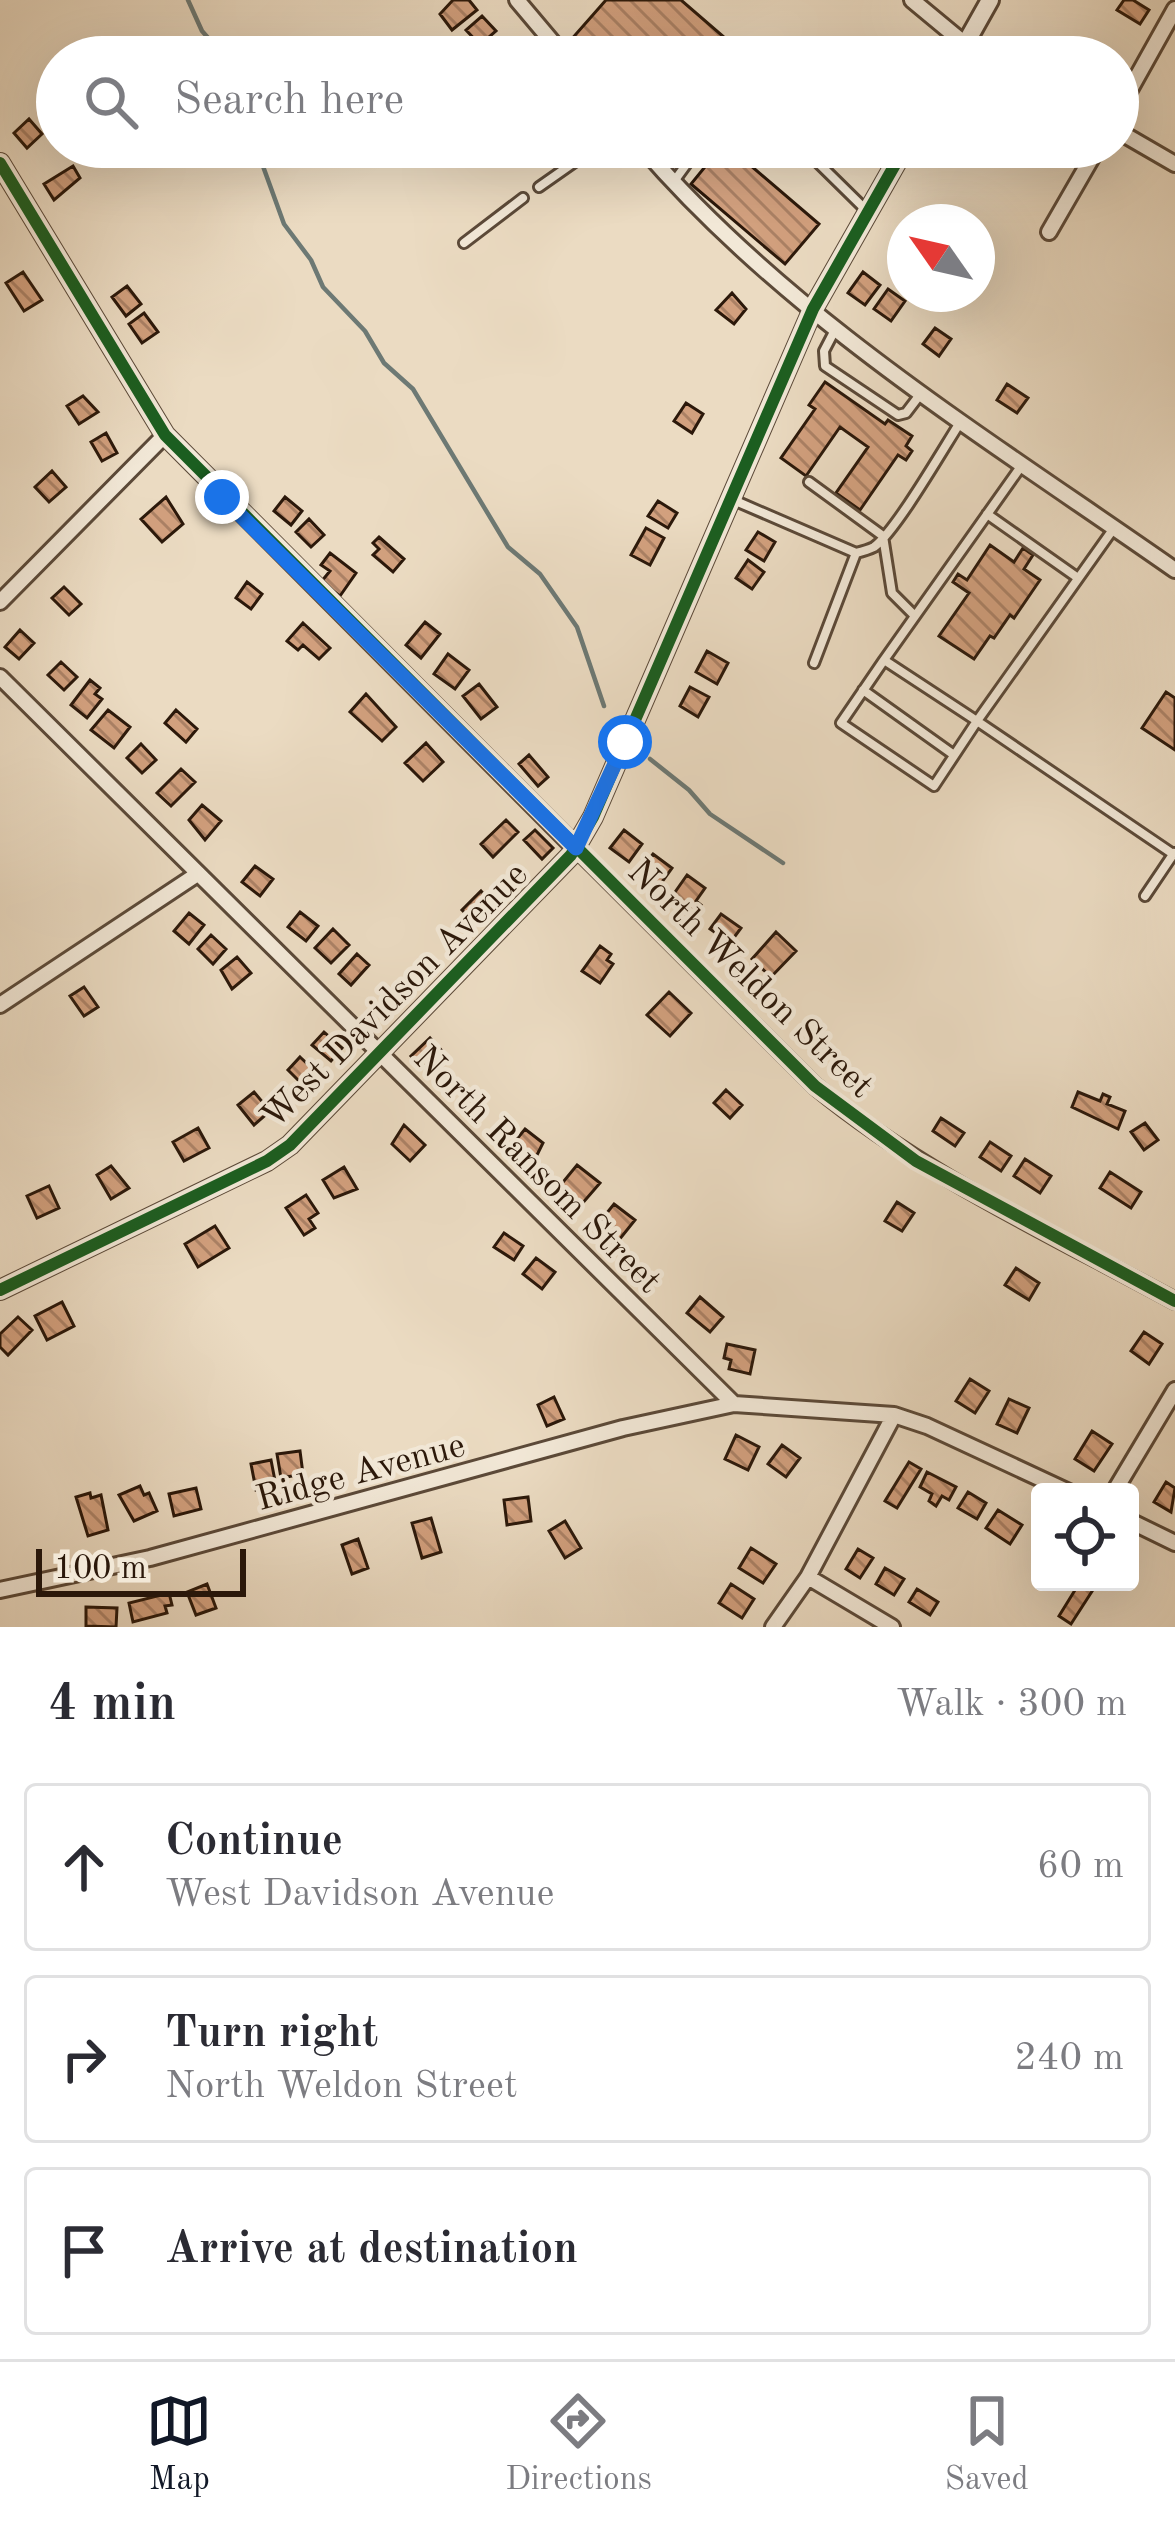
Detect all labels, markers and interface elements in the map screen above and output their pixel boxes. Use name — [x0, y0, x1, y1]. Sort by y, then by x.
search box — [36, 36, 1139, 168]
icon: search — [78, 69, 144, 135]
text: Search here — [174, 79, 404, 124]
north arrow — [887, 204, 995, 312]
route end — [195, 470, 249, 524]
route start — [598, 715, 652, 769]
street label: North Weldon Street — [620, 854, 879, 1106]
street label: West Davidson Avenue — [256, 857, 536, 1137]
street label: North Ransom Street — [406, 1040, 667, 1301]
street label: Ridge Avenue — [253, 1429, 469, 1519]
map controls — [1031, 1483, 1139, 1591]
button: locate — [1031, 1483, 1139, 1591]
scale bar — [36, 1543, 246, 1596]
text: 100 m — [54, 1553, 147, 1586]
text: 4 min — [48, 1680, 176, 1731]
text: Walk · 300 m — [896, 1685, 1127, 1724]
text: Continue — [165, 1820, 343, 1865]
icon: ahead — [51, 1834, 117, 1900]
text: 60 m — [1037, 1847, 1124, 1886]
text: West Davidson Avenue — [165, 1875, 554, 1914]
text: Turn right — [165, 2012, 378, 2057]
icon: right — [51, 2026, 117, 2092]
text: 240 m — [1014, 2039, 1124, 2078]
text: North Weldon Street — [165, 2067, 518, 2106]
icon: arrive — [51, 2218, 117, 2284]
text: Arrive at destination — [165, 2228, 578, 2273]
tab: Map — [146, 2388, 212, 2501]
tab: Directions — [505, 2388, 652, 2501]
tab: Saved — [945, 2388, 1029, 2501]

